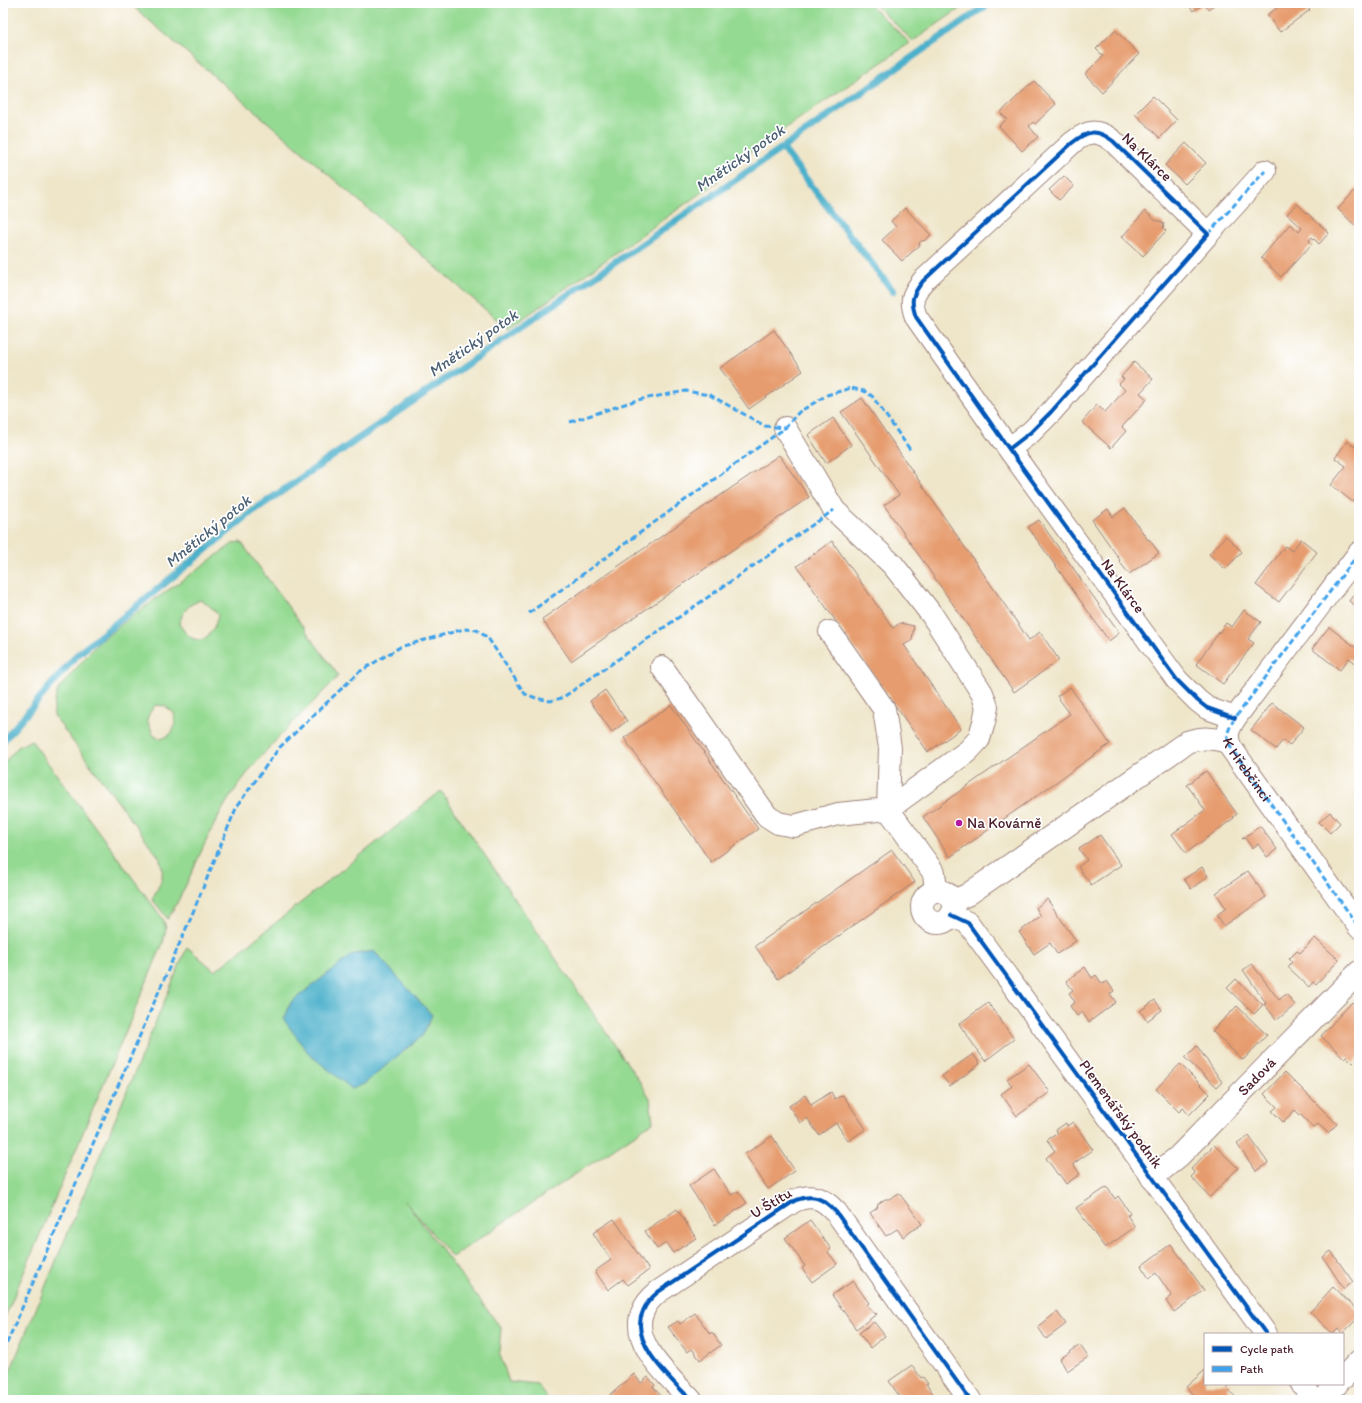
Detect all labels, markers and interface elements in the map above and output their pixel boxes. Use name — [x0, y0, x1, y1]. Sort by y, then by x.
water label: Mnětický potok — [692, 120, 789, 196]
street label: Na Klárce — [1118, 129, 1176, 185]
water label: Mnětický potok — [425, 305, 522, 381]
water label: Mnětický potok — [161, 490, 255, 571]
street label: Na Klárce — [1097, 555, 1149, 617]
street label: K Hřebčinci — [1219, 735, 1275, 805]
place label: Na Kovárně — [967, 814, 1041, 832]
marker: Na Kovárně — [954, 818, 964, 828]
street label: Sadová — [1234, 1053, 1280, 1100]
street label: Plemenářský podnik — [1076, 1056, 1167, 1172]
street label: U Štítu — [747, 1184, 795, 1222]
legend — [1204, 1333, 1344, 1385]
text: Cycle path — [1240, 1342, 1294, 1356]
text: Path — [1240, 1362, 1263, 1376]

